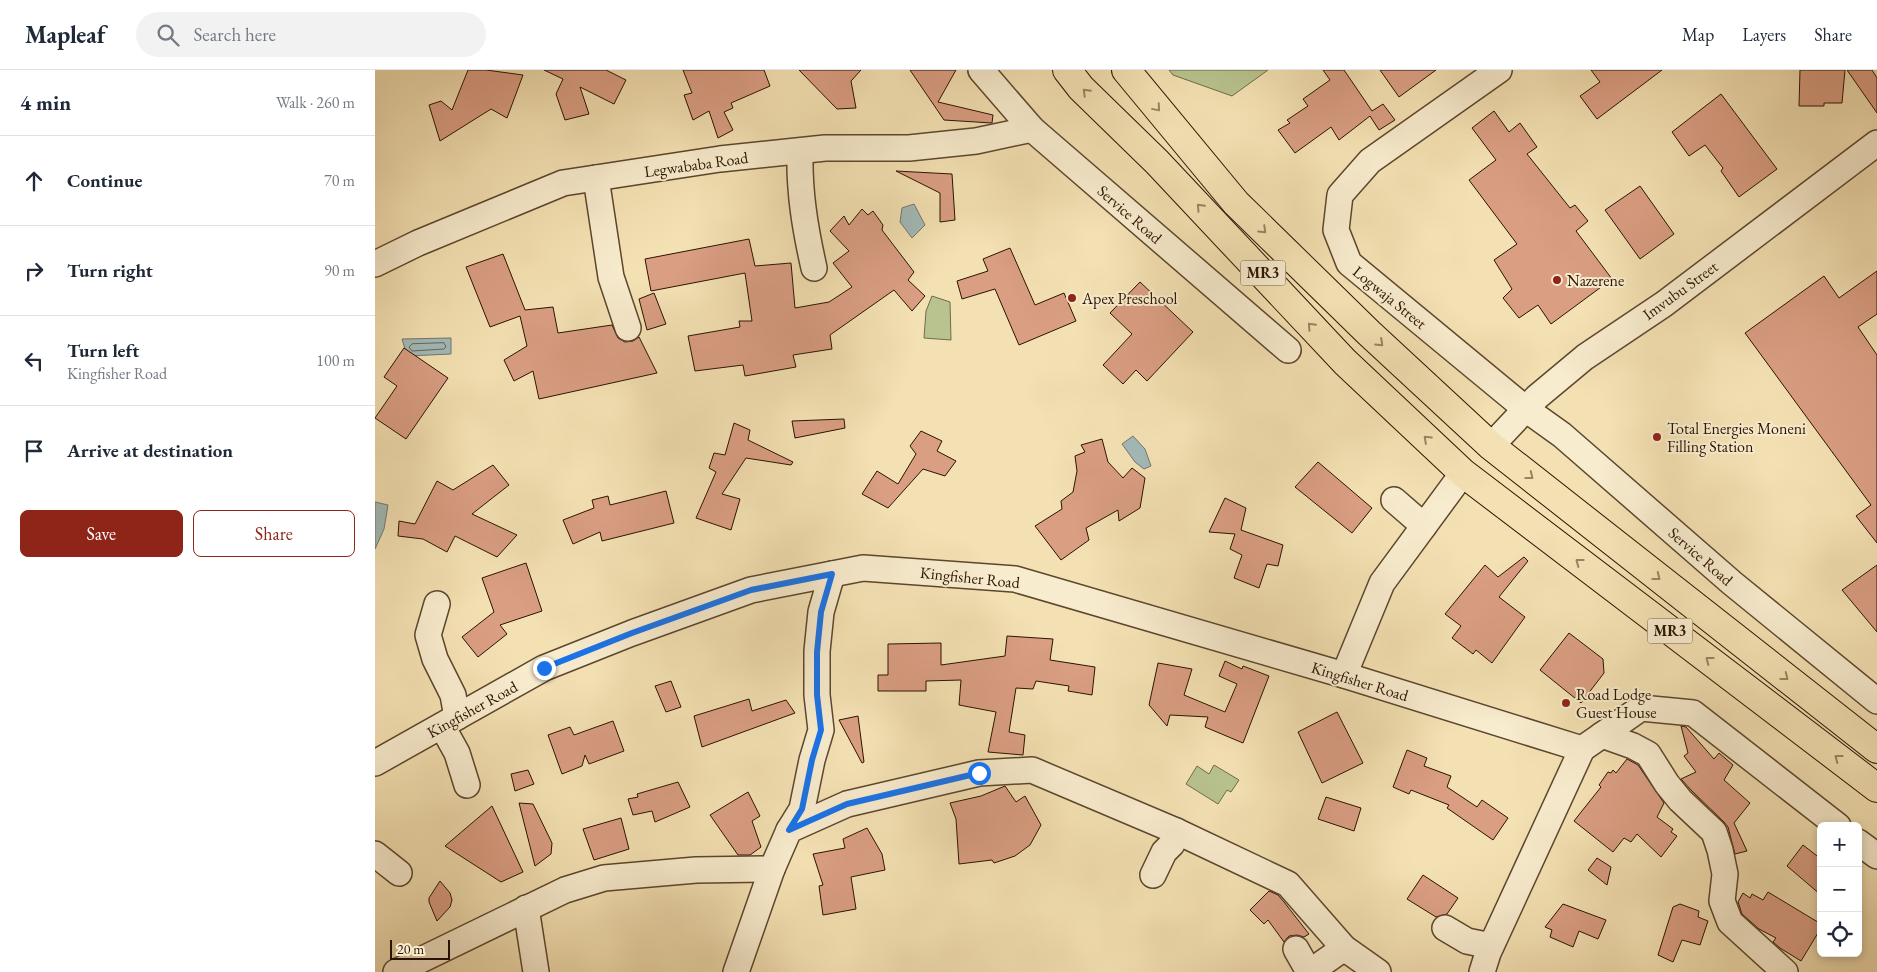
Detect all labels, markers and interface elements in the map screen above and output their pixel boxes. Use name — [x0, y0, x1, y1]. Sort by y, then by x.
search box — [136, 12, 486, 57]
text: Mapleaf — [25, 19, 106, 50]
icon: search — [154, 21, 182, 49]
text: Search here — [194, 22, 276, 47]
text: Map — [1682, 23, 1714, 46]
text: Layers — [1742, 23, 1786, 46]
text: Share — [1814, 23, 1852, 46]
text: 4 min — [20, 89, 71, 116]
one-way arrow — [1082, 89, 1091, 98]
text: Walk · 260 m — [276, 92, 355, 113]
one-way arrow — [1151, 102, 1160, 111]
street label: Legwababa Road — [643, 147, 750, 182]
icon: ahead — [20, 167, 48, 195]
text: Continue — [67, 168, 142, 193]
text: 70 m — [324, 170, 355, 191]
street label: Service Road — [1093, 181, 1167, 249]
one-way arrow — [1197, 204, 1206, 213]
one-way arrow — [1258, 224, 1267, 233]
street label: Imvubu Street — [1639, 256, 1722, 325]
icon: right — [20, 257, 48, 285]
text: Turn right — [67, 258, 153, 283]
text: 90 m — [324, 260, 355, 281]
road number: MR3 — [1241, 260, 1285, 286]
street label: Logwaja Street — [1348, 261, 1431, 334]
place label: Nazerene — [1567, 270, 1624, 291]
marker: Nazerene — [1551, 274, 1563, 286]
place label: Apex Preschool — [1081, 288, 1177, 309]
marker: Apex Preschool — [1066, 292, 1078, 304]
one-way arrow — [1308, 322, 1317, 331]
one-way arrow — [1374, 337, 1383, 346]
text: Turn left — [67, 338, 139, 363]
icon: left — [20, 347, 48, 375]
text: 100 m — [316, 350, 355, 371]
text: Kingfisher Road — [67, 363, 167, 384]
place label: Total Energies Moneni Filling Station — [1667, 418, 1806, 457]
marker: Total Energies Moneni Filling Station — [1651, 431, 1663, 443]
one-way arrow — [1424, 436, 1433, 445]
icon: arrive — [20, 437, 48, 465]
text: Arrive at destination — [67, 438, 233, 463]
one-way arrow — [1524, 471, 1533, 479]
button: Save — [20, 510, 183, 557]
button: Share — [193, 510, 355, 557]
street label: Service Road — [1664, 523, 1738, 591]
one-way arrow — [1576, 559, 1585, 567]
street label: Kingfisher Road — [919, 562, 1022, 593]
one-way arrow — [1652, 571, 1661, 580]
road number: MR3 — [1647, 618, 1693, 644]
route end — [533, 657, 556, 680]
street label: Kingfisher Road — [1309, 657, 1412, 706]
one-way arrow — [1706, 658, 1715, 666]
one-way arrow — [1779, 672, 1788, 680]
street label: Kingfisher Road — [423, 676, 522, 743]
place label: Road Lodge Guest House — [1576, 684, 1656, 723]
marker: Road Lodge Guest House — [1560, 697, 1572, 709]
one-way arrow — [1835, 756, 1844, 764]
route start — [968, 762, 991, 785]
map controls — [1817, 822, 1862, 957]
button: + — [1817, 822, 1862, 867]
button: − — [1817, 867, 1862, 912]
button: locate — [1817, 912, 1862, 957]
scale bar — [390, 937, 450, 960]
text: 20 m — [397, 940, 424, 958]

